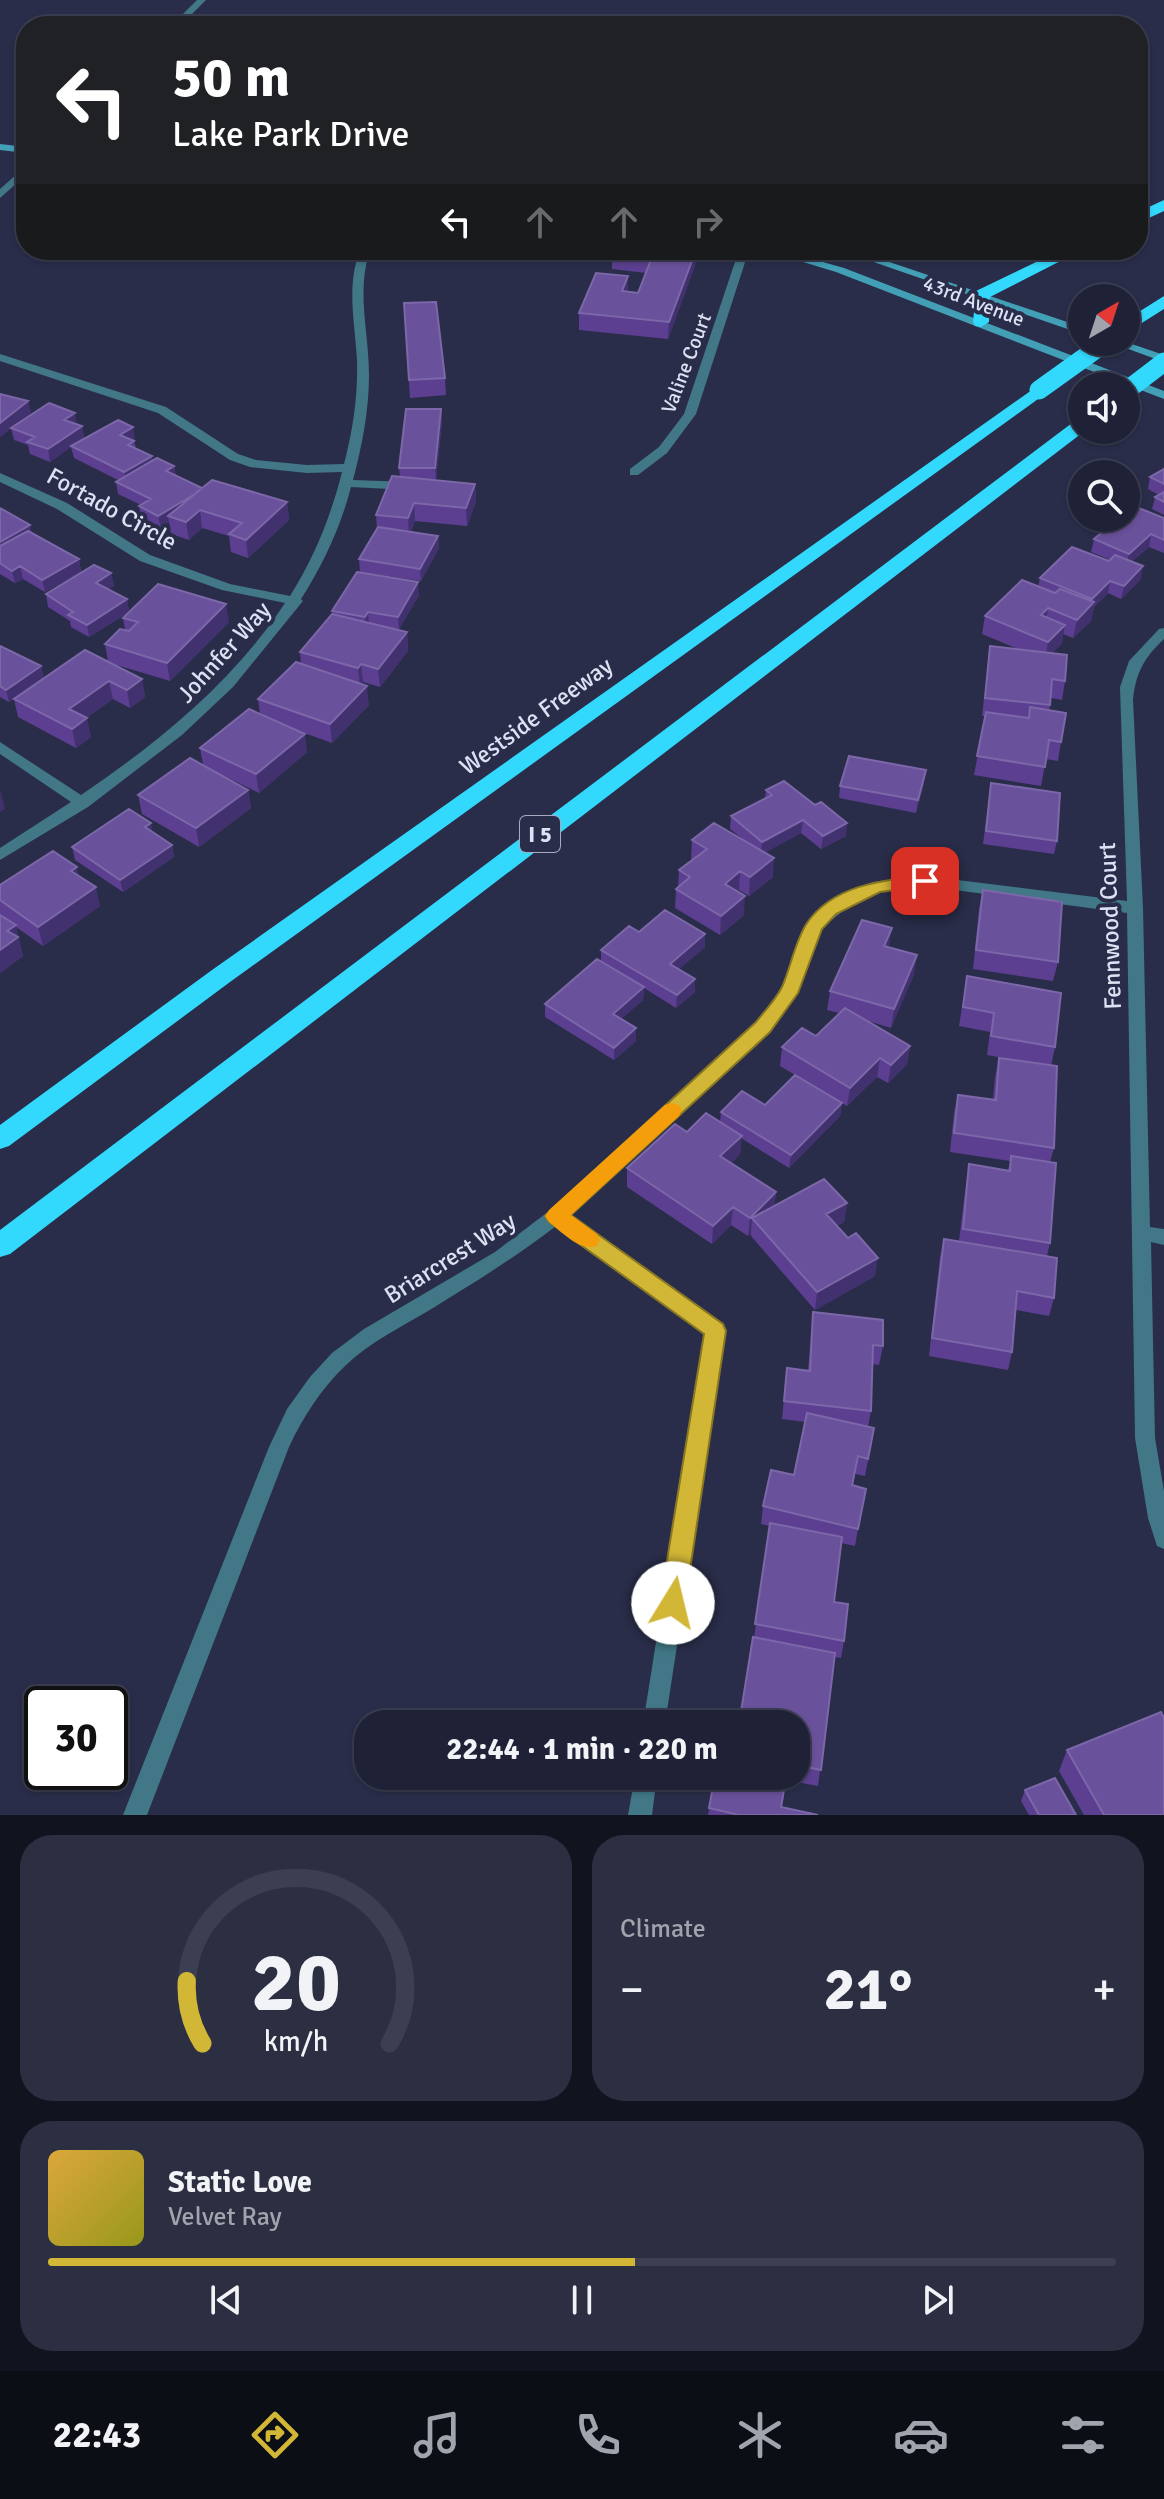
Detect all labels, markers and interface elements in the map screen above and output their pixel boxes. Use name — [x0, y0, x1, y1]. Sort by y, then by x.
text: 50 m — [172, 43, 290, 112]
icon: left — [40, 48, 144, 152]
text: Lake Park Drive — [172, 112, 410, 157]
icon: left — [434, 200, 478, 244]
icon: ahead — [518, 200, 562, 244]
icon: ahead — [602, 200, 646, 244]
icon: right — [686, 200, 730, 244]
street label: 43rd Avenue — [920, 271, 1028, 332]
north arrow — [1068, 284, 1140, 356]
map controls — [1068, 284, 1140, 532]
street label: Valine Court — [656, 309, 717, 417]
button: sound — [1068, 372, 1140, 444]
button: search — [1068, 460, 1140, 532]
street label: Fortado Circle — [42, 461, 182, 557]
street label: Johnfer Way — [171, 595, 277, 709]
street label: Westside Freeway — [454, 650, 618, 782]
road number: I 5 — [520, 816, 560, 852]
street label: Fennwood Court — [1092, 842, 1128, 1010]
pin — [891, 847, 959, 915]
icon: arrive — [903, 859, 947, 903]
street label: Briarcrest Way — [379, 1206, 521, 1310]
position arrow — [631, 1561, 715, 1645]
speed limit sign: 30 — [24, 1686, 128, 1790]
text: 22:44 · 1 min · 220 m — [446, 1731, 718, 1768]
text: Climate — [620, 1913, 706, 1945]
text: 20 — [251, 1932, 341, 2034]
text: 21° — [824, 1953, 912, 2027]
text: − — [620, 1963, 644, 2017]
text: + — [1092, 1963, 1116, 2017]
text: km/h — [264, 2024, 328, 2059]
text: Static Love — [168, 2164, 312, 2201]
text: Velvet Ray — [168, 2201, 282, 2233]
icon: previous — [204, 2278, 248, 2322]
icon: pause — [560, 2278, 604, 2322]
icon: next — [916, 2278, 960, 2322]
icon: directions — [247, 2407, 303, 2463]
icon: music — [409, 2407, 465, 2463]
icon: phone — [570, 2407, 626, 2463]
icon: climate — [732, 2407, 788, 2463]
icon: car — [893, 2407, 949, 2463]
icon: filters — [1055, 2407, 1111, 2463]
text: 22:43 — [53, 2413, 141, 2458]

